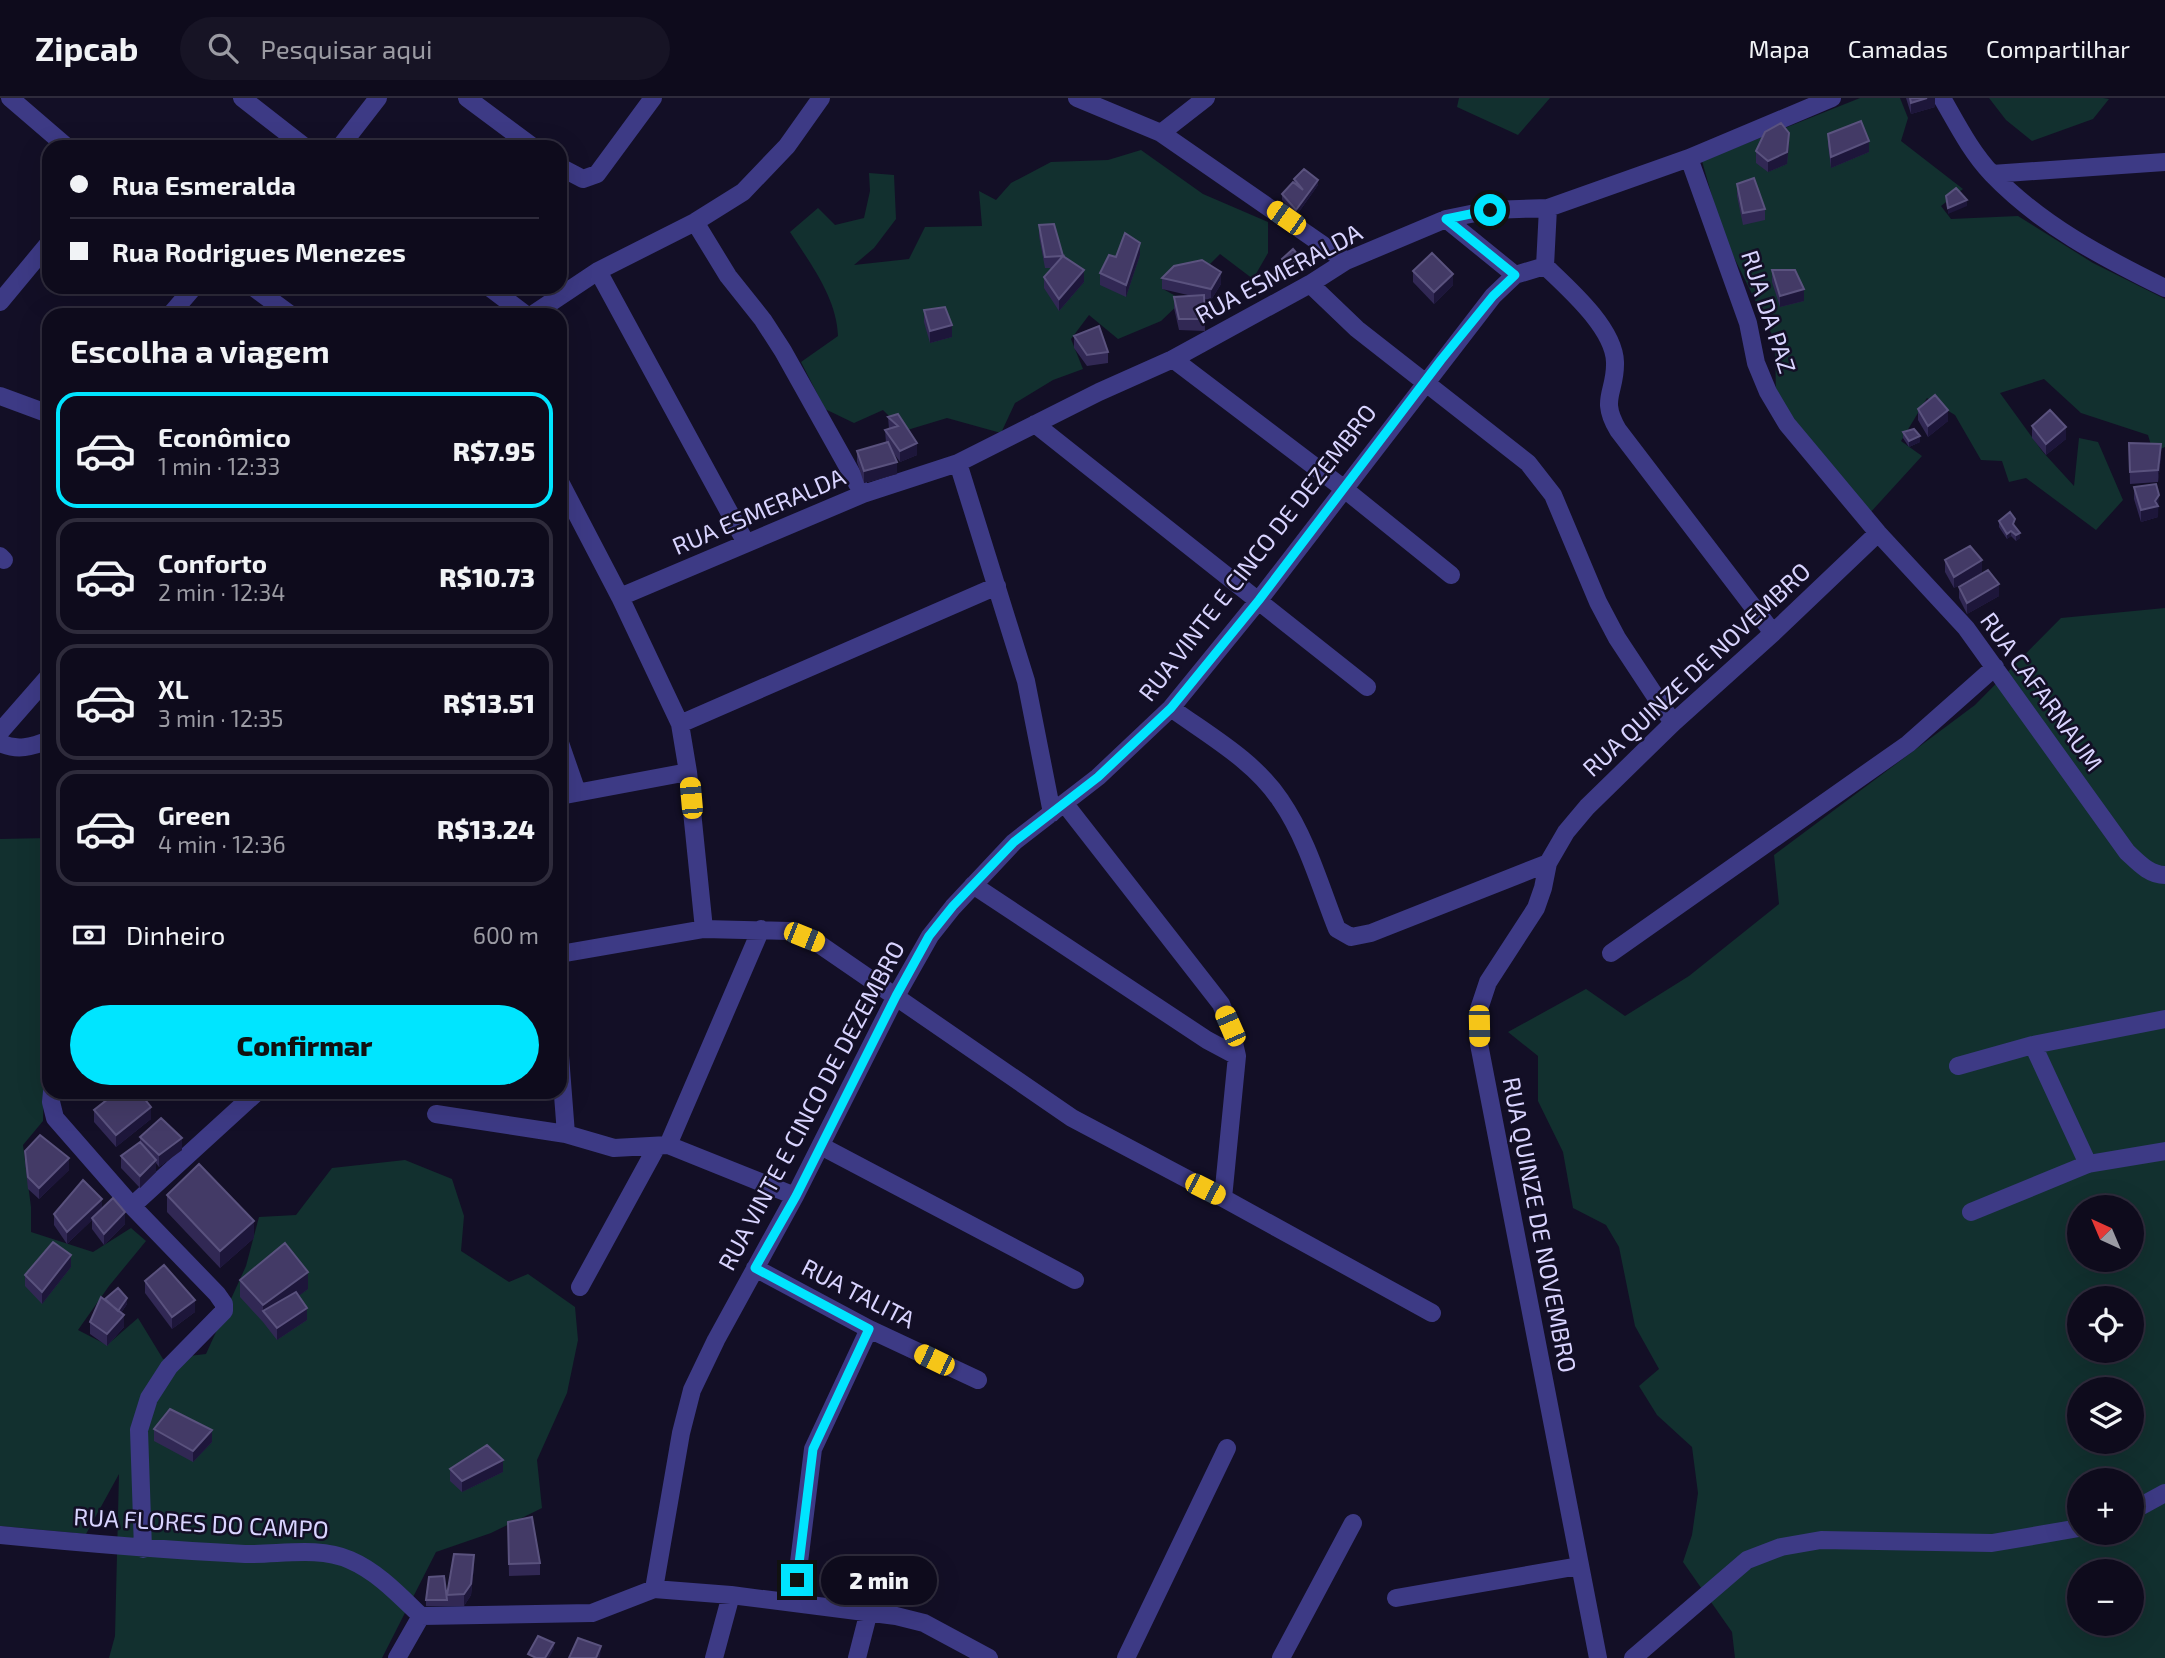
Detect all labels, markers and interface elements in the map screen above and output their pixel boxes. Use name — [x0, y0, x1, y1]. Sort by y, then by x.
search box — [180, 17, 670, 80]
text: Zipcab — [35, 28, 138, 68]
icon: search — [204, 29, 242, 67]
text: Pesquisar aqui — [260, 33, 432, 64]
text: Mapa — [1748, 34, 1810, 63]
text: Camadas — [1848, 34, 1948, 63]
text: Compartilhar — [1986, 34, 2130, 63]
text: Rua Esmeralda — [112, 169, 296, 200]
route start — [1474, 194, 1506, 226]
car — [1263, 197, 1310, 239]
street label: RUA ESMERALDA — [1190, 216, 1367, 329]
text: Rua Rodrigues Menezes — [112, 236, 406, 267]
street label: RUA DA PAZ — [1736, 246, 1803, 377]
text: Escolha a viagem — [70, 331, 330, 369]
street label: RUA VINTE E CINCO DE DEZEMBRO — [1132, 398, 1382, 706]
icon: car — [74, 419, 137, 482]
text: Econômico — [158, 421, 291, 452]
text: R$7.95 — [453, 435, 535, 466]
text: 1 min · 12:33 — [158, 452, 280, 480]
street label: RUA ESMERALDA — [668, 461, 849, 560]
icon: car — [74, 545, 137, 608]
text: Conforto — [158, 547, 267, 578]
street label: RUA QUINZE DE NOVEMBRO — [1576, 556, 1816, 782]
text: R$10.73 — [439, 561, 535, 592]
text: 2 min · 12:34 — [158, 578, 285, 606]
street label: RUA CAFARNAUM — [1975, 606, 2110, 776]
icon: car — [74, 671, 137, 734]
text: XL — [158, 673, 189, 704]
text: R$13.51 — [443, 687, 535, 718]
text: 3 min · 12:35 — [158, 704, 283, 732]
car — [679, 776, 704, 820]
icon: car — [74, 797, 137, 860]
text: Green — [158, 799, 231, 830]
text: R$13.24 — [437, 813, 535, 844]
text: 4 min · 12:36 — [158, 830, 286, 858]
icon: cash — [70, 916, 108, 954]
text: Dinheiro — [126, 919, 225, 950]
car — [781, 919, 828, 955]
text: 600 m — [473, 921, 539, 949]
street label: RUA VINTE E CINCO DE DEZEMBRO — [711, 936, 910, 1275]
car — [1212, 1003, 1249, 1049]
button: Confirmar — [70, 1005, 539, 1085]
car — [1469, 1005, 1490, 1047]
street label: RUA QUINZE DE NOVEMBRO — [1498, 1074, 1583, 1375]
car — [1182, 1170, 1229, 1208]
north arrow — [2067, 1195, 2144, 1272]
map controls — [2067, 1195, 2144, 1636]
street label: RUA TALITA — [797, 1252, 920, 1334]
button: locate — [2067, 1286, 2144, 1363]
car — [911, 1341, 958, 1379]
button: layers — [2067, 1377, 2144, 1454]
button: + — [2067, 1468, 2144, 1545]
street label: RUA FLORES DO CAMPO — [73, 1501, 329, 1544]
callout: 2 min — [822, 1556, 937, 1604]
button: − — [2067, 1559, 2144, 1636]
route end — [781, 1564, 813, 1596]
text: 2 min — [849, 1566, 909, 1594]

